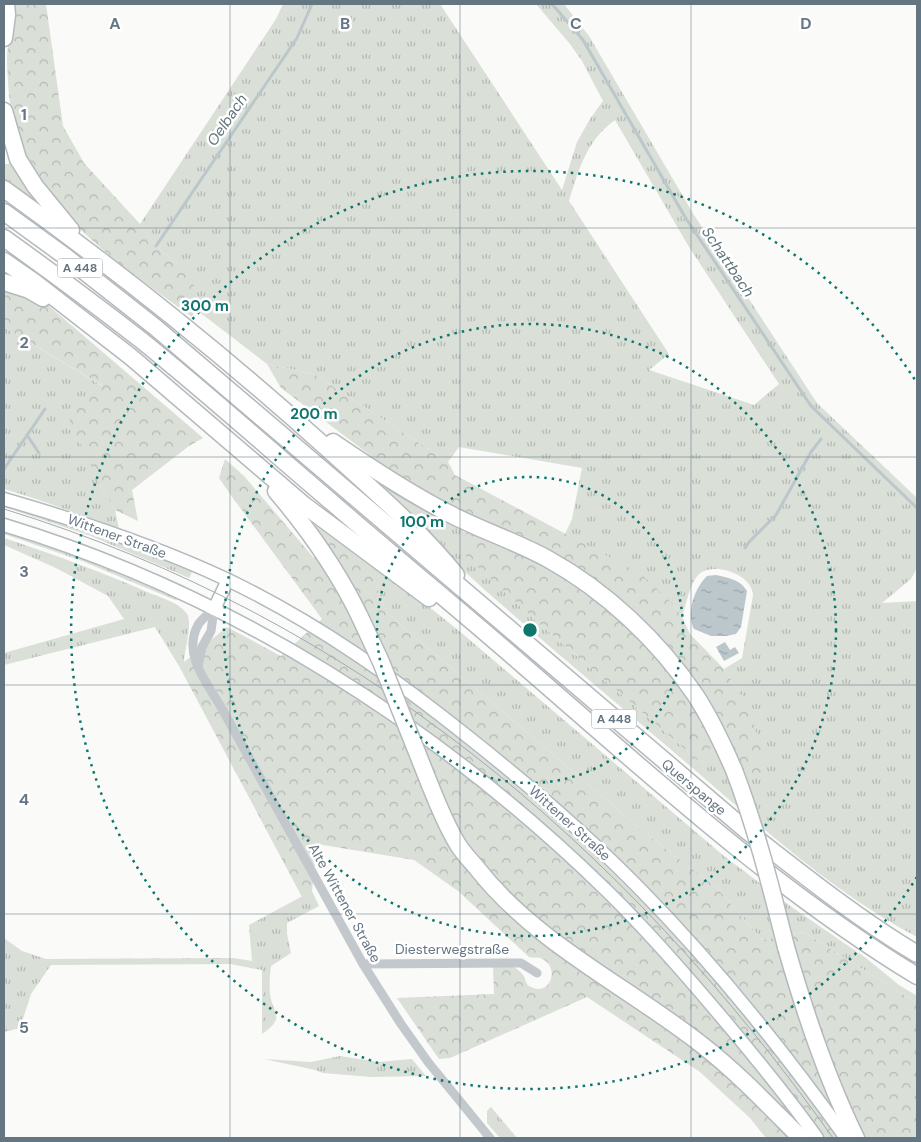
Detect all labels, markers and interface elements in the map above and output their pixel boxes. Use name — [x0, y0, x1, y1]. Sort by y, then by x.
text: A — [109, 13, 121, 34]
text: B — [340, 13, 350, 34]
text: C — [570, 13, 582, 34]
text: D — [800, 13, 812, 34]
water label: Oelbach — [202, 90, 252, 150]
text: 1 — [21, 104, 27, 125]
water label: Schattbach — [697, 223, 759, 301]
road number: A 448 — [58, 258, 102, 278]
text: 300 m — [181, 296, 229, 316]
text: 2 — [19, 332, 29, 353]
text: 200 m — [290, 404, 338, 424]
street label: Wittener Straße — [65, 510, 169, 562]
text: 100 m — [400, 512, 444, 532]
text: 3 — [19, 561, 29, 582]
centre of rings — [521, 621, 539, 639]
road number: A 448 — [592, 710, 636, 729]
street label: Querspange — [658, 755, 730, 819]
street label: Wittener Straße — [525, 782, 615, 864]
text: 4 — [19, 789, 29, 810]
street label: Alte Wittener Straße — [305, 840, 385, 966]
street label: Diesterwegstraße — [395, 940, 509, 958]
text: 5 — [19, 1017, 29, 1038]

